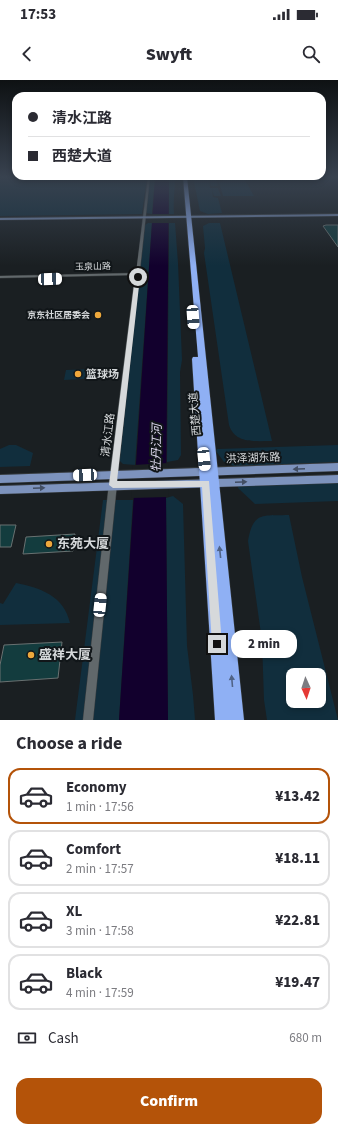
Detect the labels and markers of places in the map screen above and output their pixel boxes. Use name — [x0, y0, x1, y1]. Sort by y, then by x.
place label: 京东社区居委会 — [27, 309, 90, 322]
marker: 京东社区居委会 — [93, 310, 103, 320]
place label: 篮球场 — [86, 367, 119, 382]
marker: 篮球场 — [73, 369, 83, 379]
place label: 东苑大厦 — [57, 535, 109, 553]
marker: 东苑大厦 — [44, 539, 54, 549]
place label: 盛祥大厦 — [39, 646, 91, 664]
marker: 盛祥大厦 — [26, 650, 36, 660]

